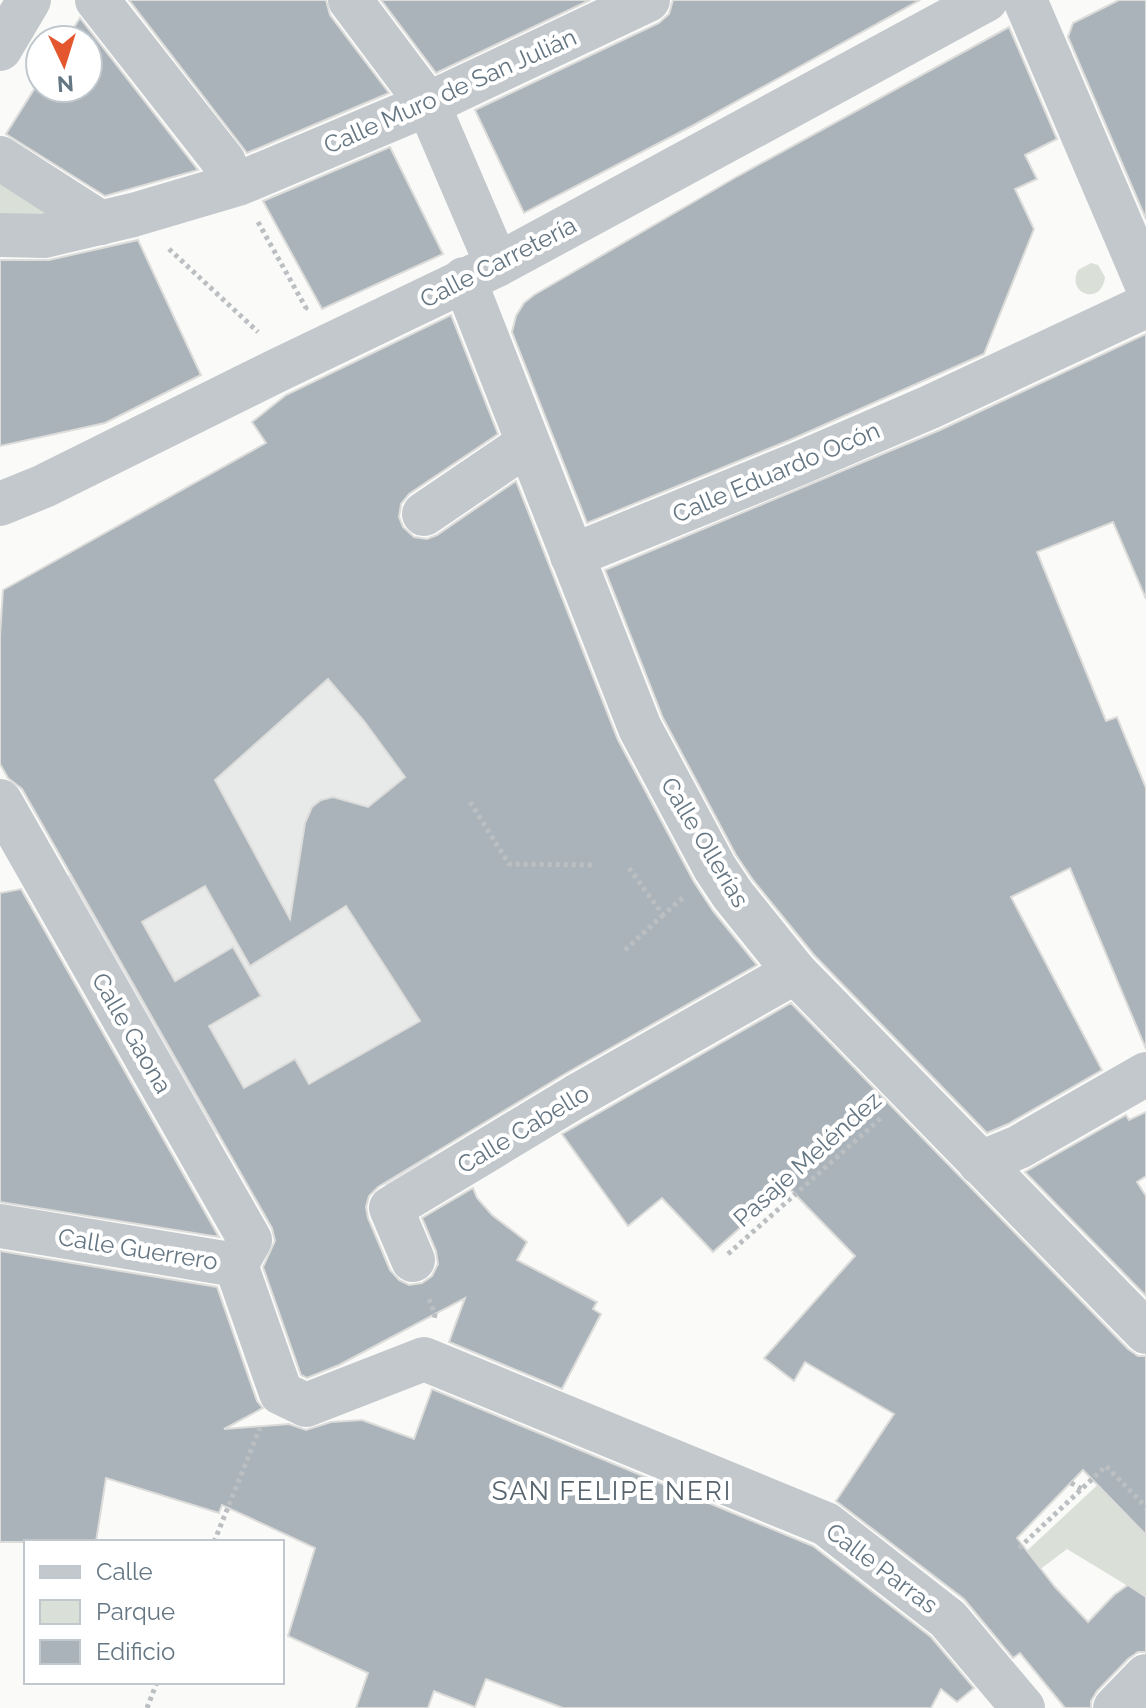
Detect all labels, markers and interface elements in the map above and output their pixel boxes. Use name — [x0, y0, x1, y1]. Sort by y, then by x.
street label: Calle Muro de San Julián — [319, 22, 581, 160]
north arrow — [24, 24, 104, 104]
text: N — [56, 70, 75, 98]
street label: Calle Carretería — [415, 210, 581, 314]
street label: Calle Eduardo Ocón — [668, 415, 884, 529]
street label: Calle Ollerías — [655, 772, 755, 912]
street label: Calle Gaona — [86, 968, 178, 1098]
street label: Calle Cabello — [452, 1078, 594, 1180]
street label: Pasaje Meléndez — [727, 1085, 887, 1233]
street label: Calle Guerrero — [56, 1222, 220, 1276]
district label: SAN FELIPE NERI — [492, 1476, 732, 1506]
street label: Calle Parras — [821, 1517, 943, 1619]
legend — [24, 1540, 284, 1684]
text: Calle — [96, 1557, 153, 1586]
text: Parque — [96, 1597, 175, 1626]
text: Edificio — [96, 1637, 175, 1666]

